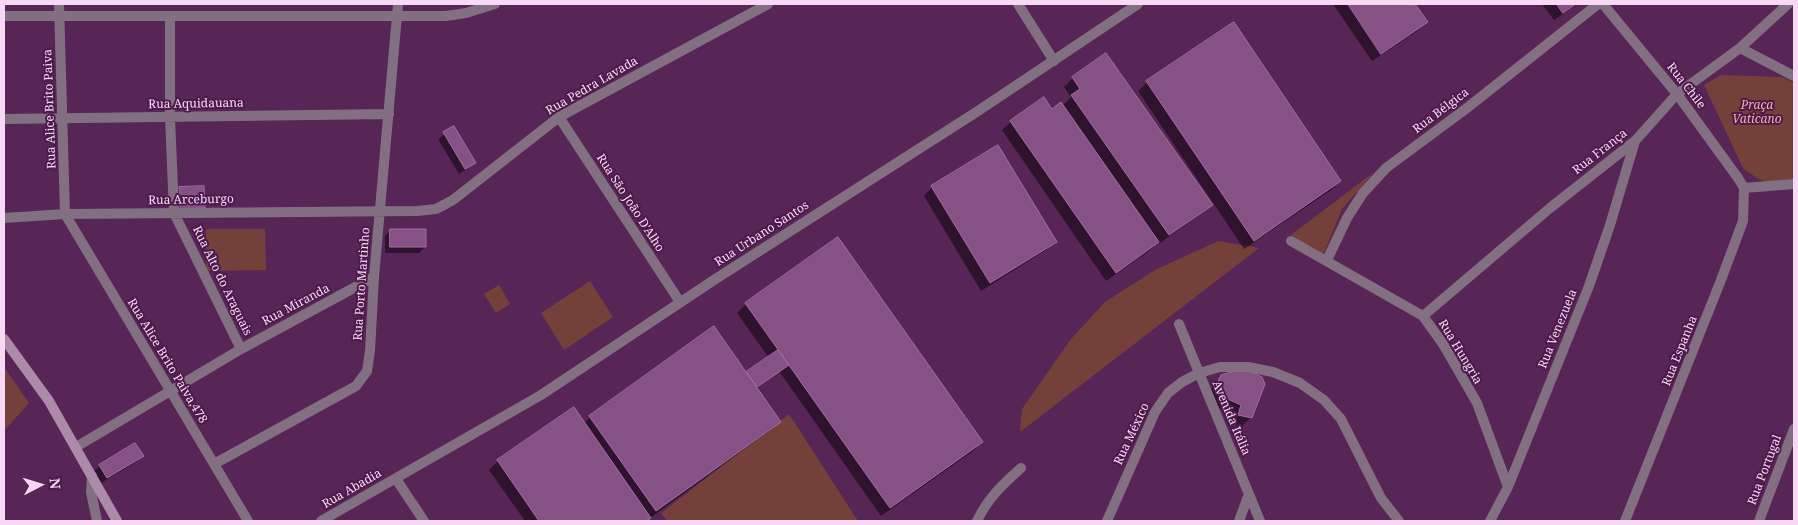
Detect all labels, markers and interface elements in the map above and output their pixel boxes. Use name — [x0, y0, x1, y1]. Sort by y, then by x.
street label: Rua Alice Brito Paiva — [41, 49, 59, 169]
street label: Rua Pedra Lavada — [543, 54, 641, 118]
street label: Rua Chile — [1664, 60, 1708, 112]
street label: Rua Bélgica — [1410, 85, 1472, 137]
street label: Rua Aquidauana — [148, 96, 244, 112]
park label: Praça Vaticano — [1732, 99, 1782, 127]
street label: Rua França — [1570, 126, 1630, 178]
street label: Rua São João D'Alho — [593, 151, 667, 255]
street label: Rua Arceburgo — [148, 192, 234, 208]
street label: Rua Urbano Santos — [712, 198, 812, 270]
street label: Rua Alto do Araguais — [189, 224, 255, 338]
street label: Rua Porto Martinho — [351, 227, 373, 341]
street label: Rua Miranda — [260, 281, 332, 329]
street label: Rua Venezuela — [1536, 287, 1580, 371]
street label: Rua Alice Brito Paiva,478 — [124, 296, 210, 426]
street label: Rua Espanha — [1659, 314, 1701, 388]
street label: Rua Hungria — [1435, 317, 1485, 387]
street label: Avenida Itália — [1209, 379, 1253, 457]
street label: Rua México — [1111, 401, 1153, 467]
street label: Rua Portugal — [1745, 433, 1785, 507]
north arrow — [15, 460, 65, 510]
street label: Rua Abadia — [320, 466, 384, 512]
text: N — [45, 477, 65, 490]

